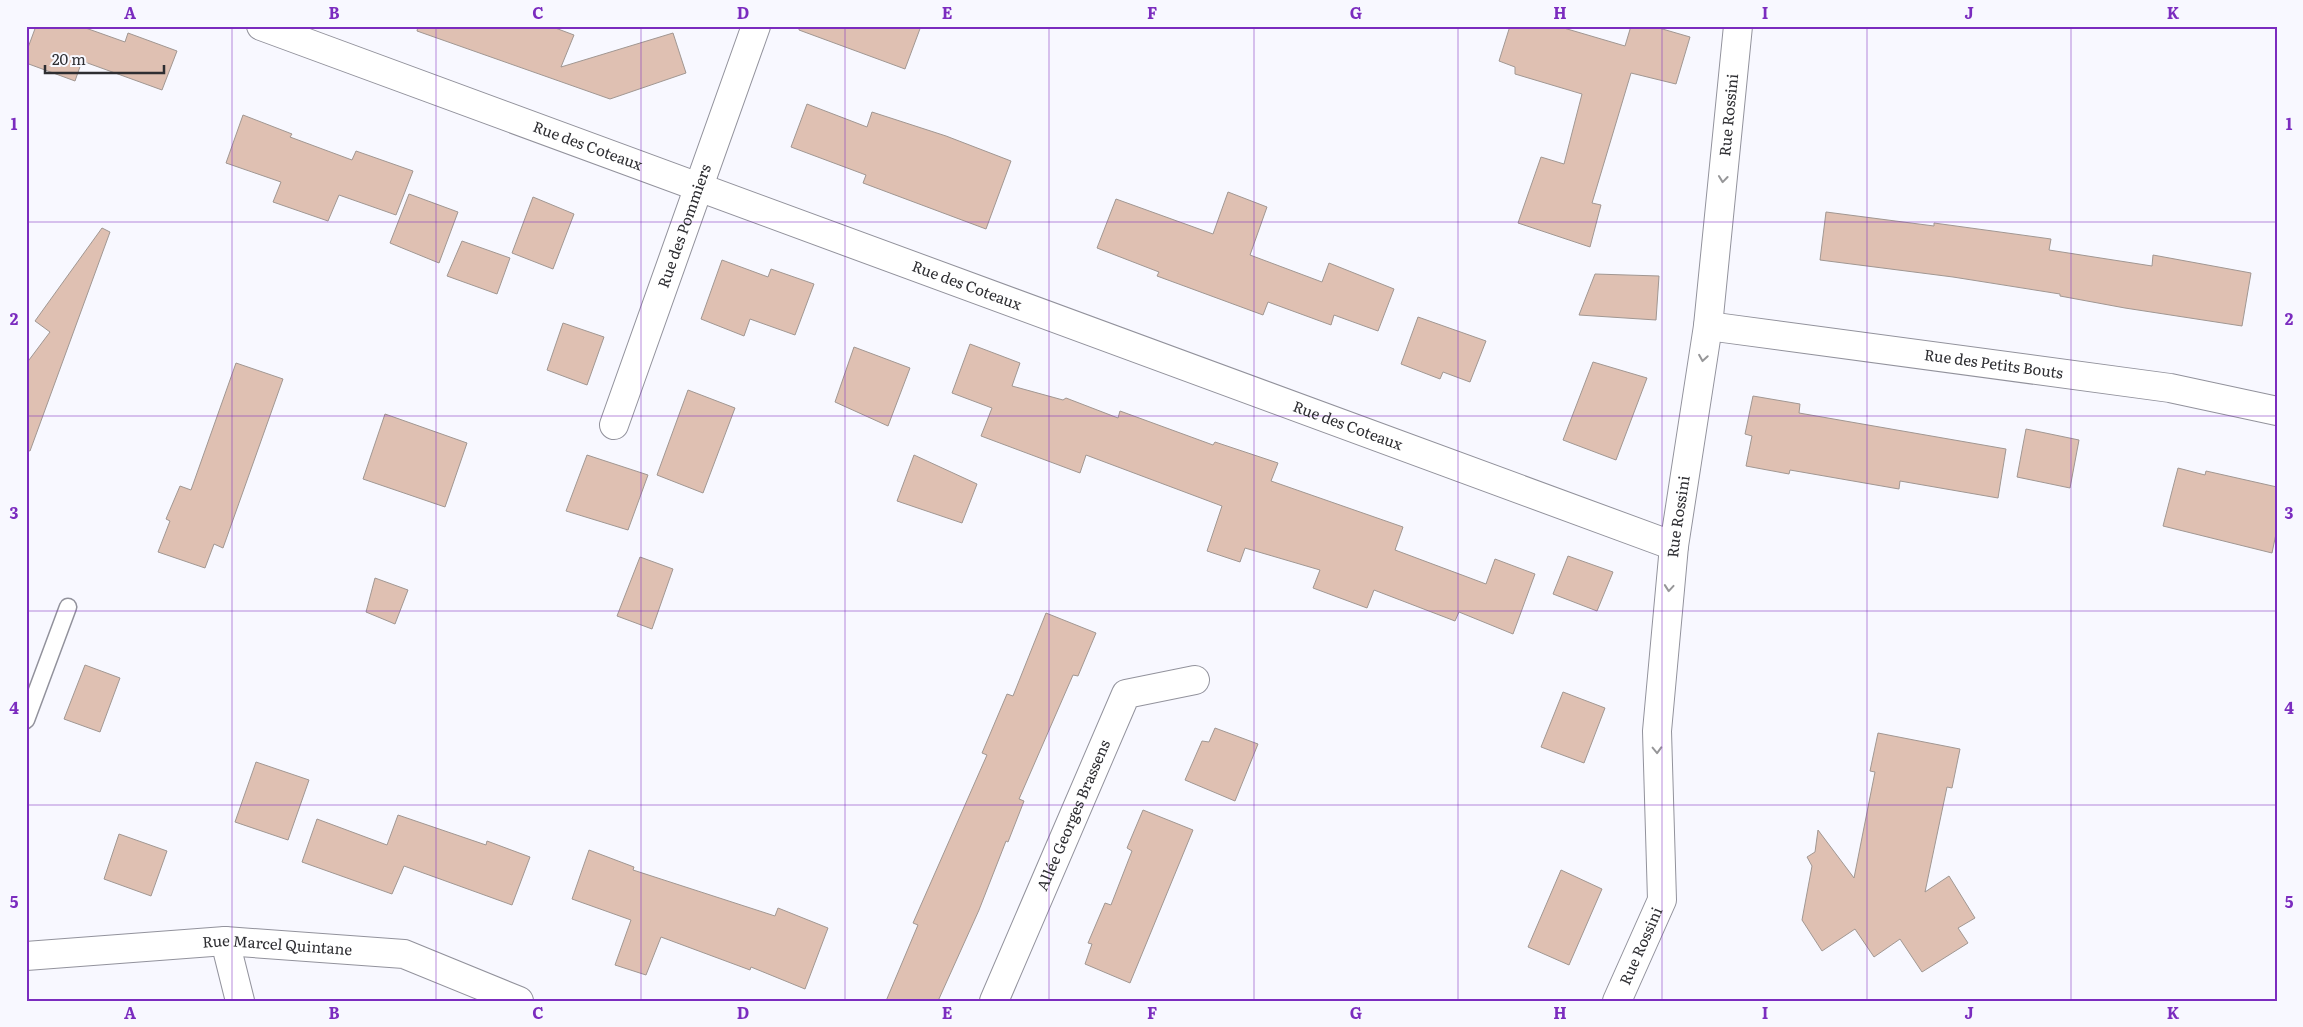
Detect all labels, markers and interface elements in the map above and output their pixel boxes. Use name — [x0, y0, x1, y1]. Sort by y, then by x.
text: A — [124, 0, 136, 24]
text: B — [328, 0, 340, 24]
text: C — [532, 0, 544, 24]
text: D — [737, 0, 749, 24]
text: E — [942, 0, 953, 24]
text: F — [1147, 0, 1157, 24]
text: G — [1350, 0, 1362, 24]
text: H — [1553, 0, 1567, 24]
text: I — [1762, 0, 1768, 24]
text: J — [1964, 0, 1974, 24]
text: K — [2167, 0, 2180, 24]
scale bar — [45, 42, 164, 74]
text: 20 m — [52, 47, 86, 70]
street label: Rue Rossini — [1712, 72, 1743, 157]
text: 1 — [11, 111, 18, 135]
text: 1 — [2286, 111, 2293, 135]
street label: Rue des Coteaux — [530, 114, 647, 176]
street label: Rue des Pommiers — [651, 160, 716, 291]
one-way arrow — [1718, 176, 1729, 184]
street label: Rue des Coteaux — [909, 254, 1026, 315]
text: 2 — [10, 306, 19, 330]
text: 2 — [2285, 306, 2294, 330]
street label: Rue des Petits Bouts — [1923, 342, 2065, 384]
one-way arrow — [1699, 354, 1709, 363]
street label: Rue des Coteaux — [1290, 394, 1407, 455]
street label: Rue Rossini — [1660, 474, 1695, 559]
text: 3 — [10, 500, 19, 524]
text: 3 — [2285, 500, 2294, 524]
one-way arrow — [1664, 584, 1675, 592]
text: 4 — [9, 695, 19, 719]
text: 4 — [2284, 695, 2294, 719]
street label: Allée Georges Brassens — [1030, 735, 1115, 894]
one-way arrow — [1652, 746, 1663, 754]
text: 5 — [10, 889, 19, 913]
text: 5 — [2285, 889, 2294, 913]
street label: Rue Rossini — [1613, 903, 1667, 988]
street label: Rue Marcel Quintane — [201, 928, 353, 960]
text: A — [124, 1000, 136, 1024]
text: B — [328, 1000, 340, 1024]
text: C — [532, 1000, 544, 1024]
text: D — [737, 1000, 749, 1024]
text: E — [942, 1000, 953, 1024]
text: F — [1147, 1000, 1157, 1024]
text: G — [1350, 1000, 1362, 1024]
text: H — [1553, 1000, 1567, 1024]
text: I — [1762, 1000, 1768, 1024]
text: J — [1964, 1000, 1974, 1024]
text: K — [2167, 1000, 2180, 1024]

